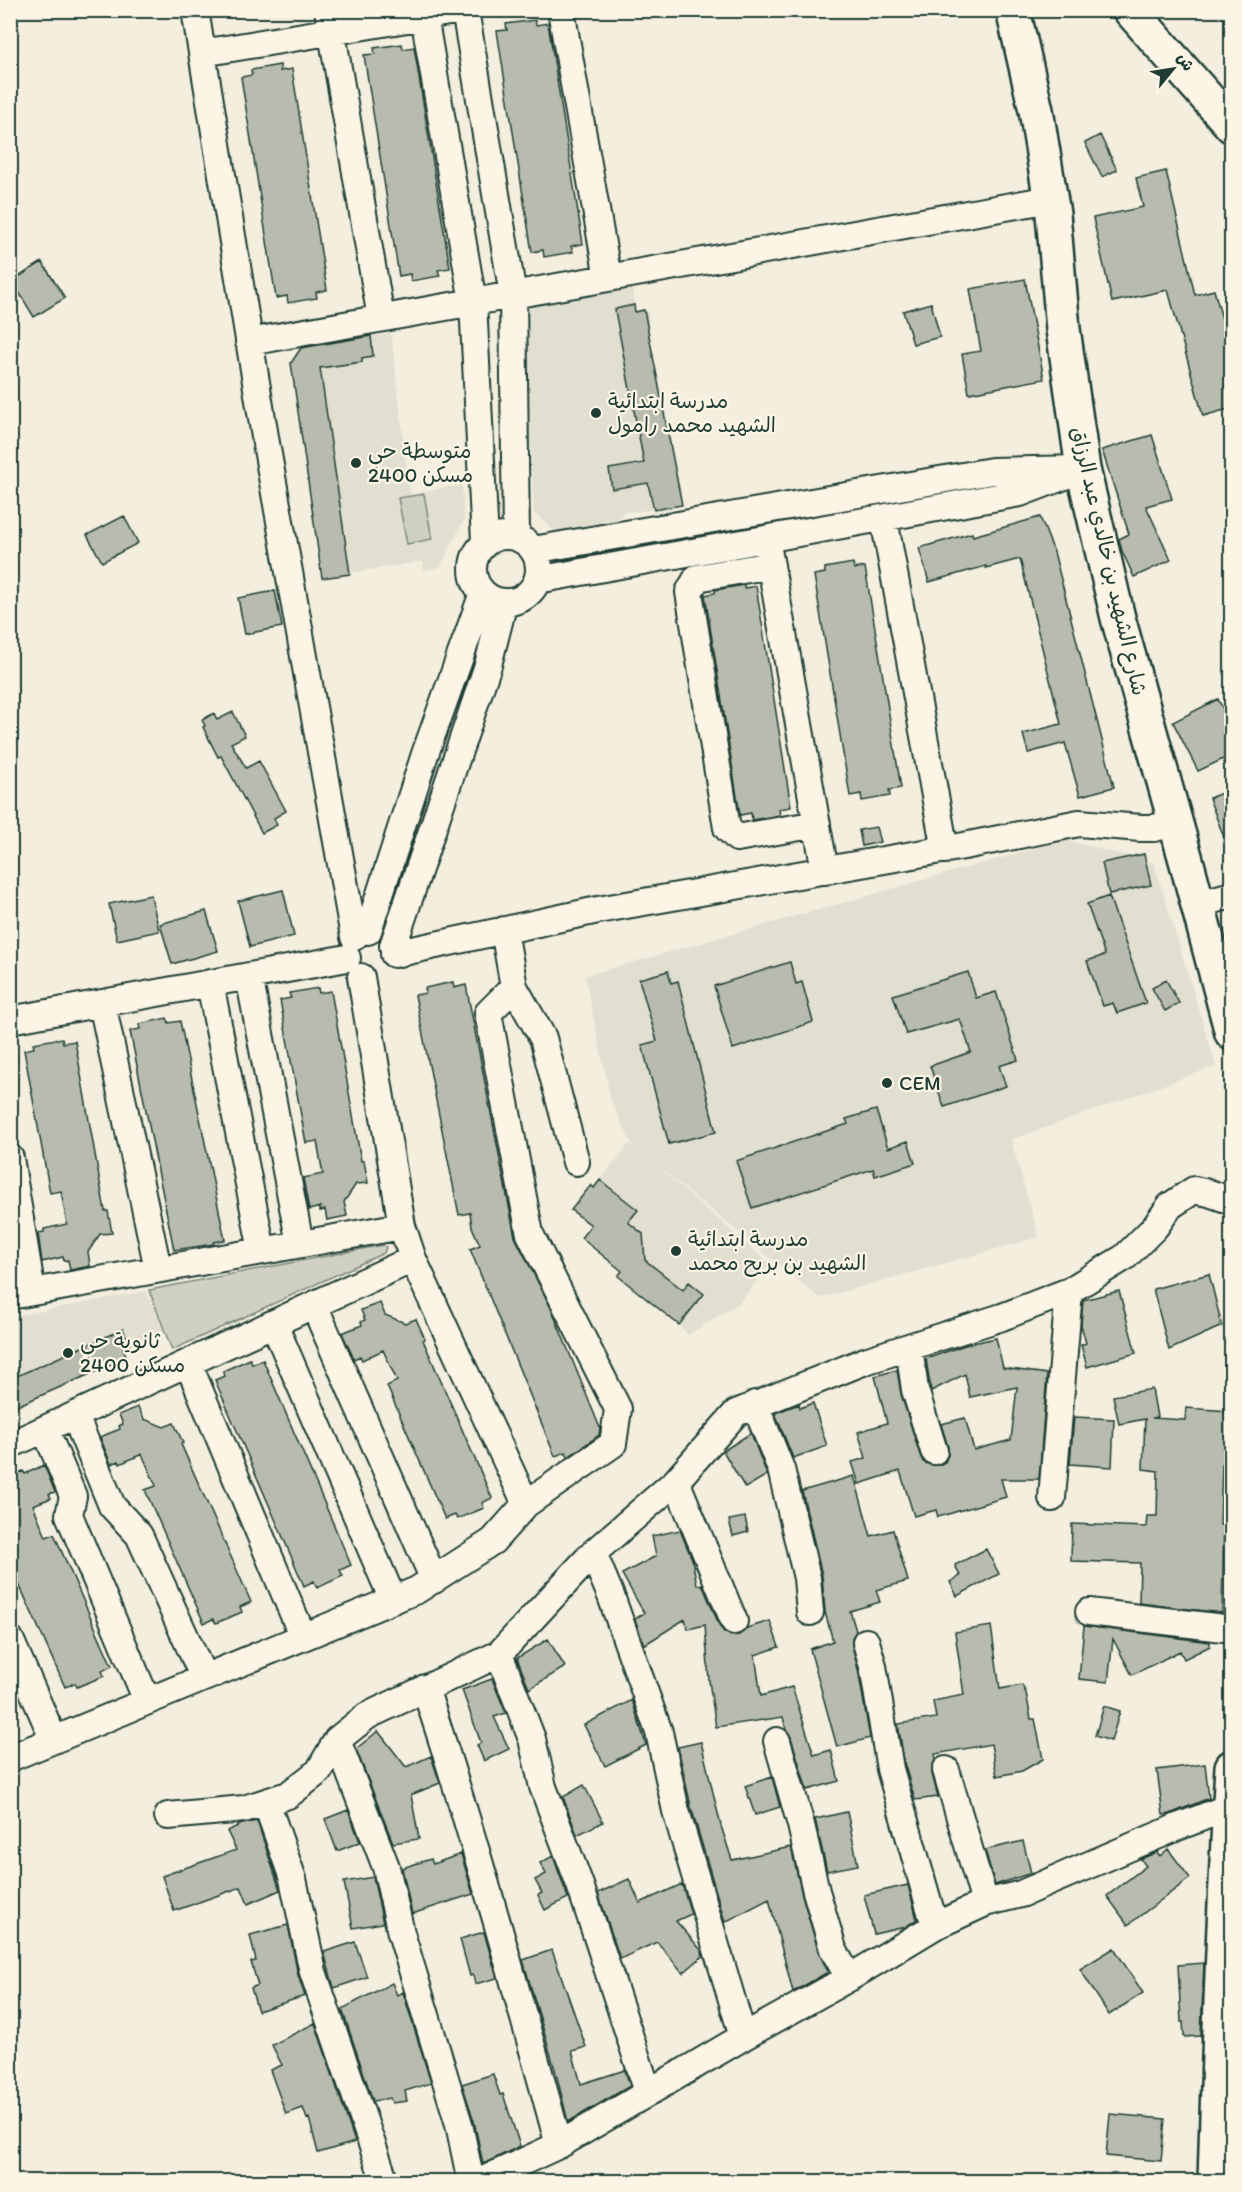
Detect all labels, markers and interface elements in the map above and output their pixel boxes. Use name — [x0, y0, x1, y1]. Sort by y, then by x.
north arrow — [1143, 39, 1203, 99]
text: ش — [1173, 49, 1198, 74]
place label: مدرسة ابتدائية الشهيد محمد رامول — [608, 388, 776, 438]
marker: مدرسة ابتدائية الشهيد محمد رامول — [589, 406, 603, 420]
street label: شارع الشهيد بن خالدي عبد الرزاق — [1063, 424, 1153, 698]
place label: متوسطة حي 2400 مسكن — [368, 438, 473, 487]
marker: متوسطة حي 2400 مسكن — [349, 456, 363, 470]
place label: CEM — [899, 1070, 941, 1095]
marker: CEM — [880, 1076, 894, 1090]
place label: مدرسة ابتدائية الشهيد بن بريح محمد — [688, 1226, 866, 1277]
marker: مدرسة ابتدائية الشهيد بن بريح محمد — [669, 1244, 683, 1258]
place label: ثانوية حي 2400 مسكن — [80, 1328, 185, 1377]
marker: ثانوية حي 2400 مسكن — [61, 1346, 75, 1360]

